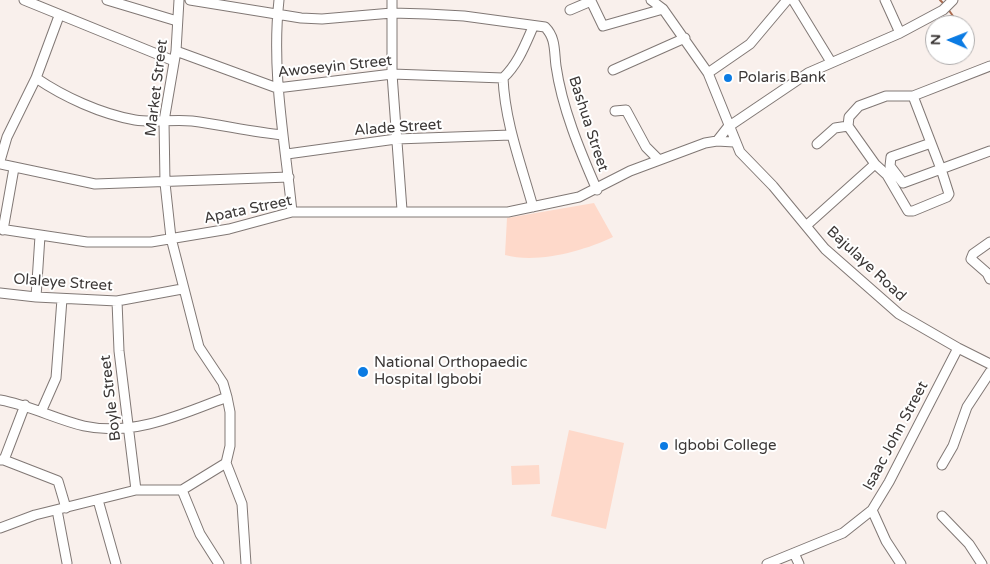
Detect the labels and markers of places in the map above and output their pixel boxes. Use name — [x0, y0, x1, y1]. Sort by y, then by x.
place label: Polaris Bank — [738, 69, 826, 87]
marker: Polaris Bank — [722, 72, 734, 84]
place label: National Orthopaedic Hospital Igbobi — [374, 354, 527, 389]
marker: National Orthopaedic Hospital Igbobi — [356, 365, 370, 379]
place label: Igbobi College — [674, 437, 776, 455]
marker: Igbobi College — [658, 440, 670, 452]

